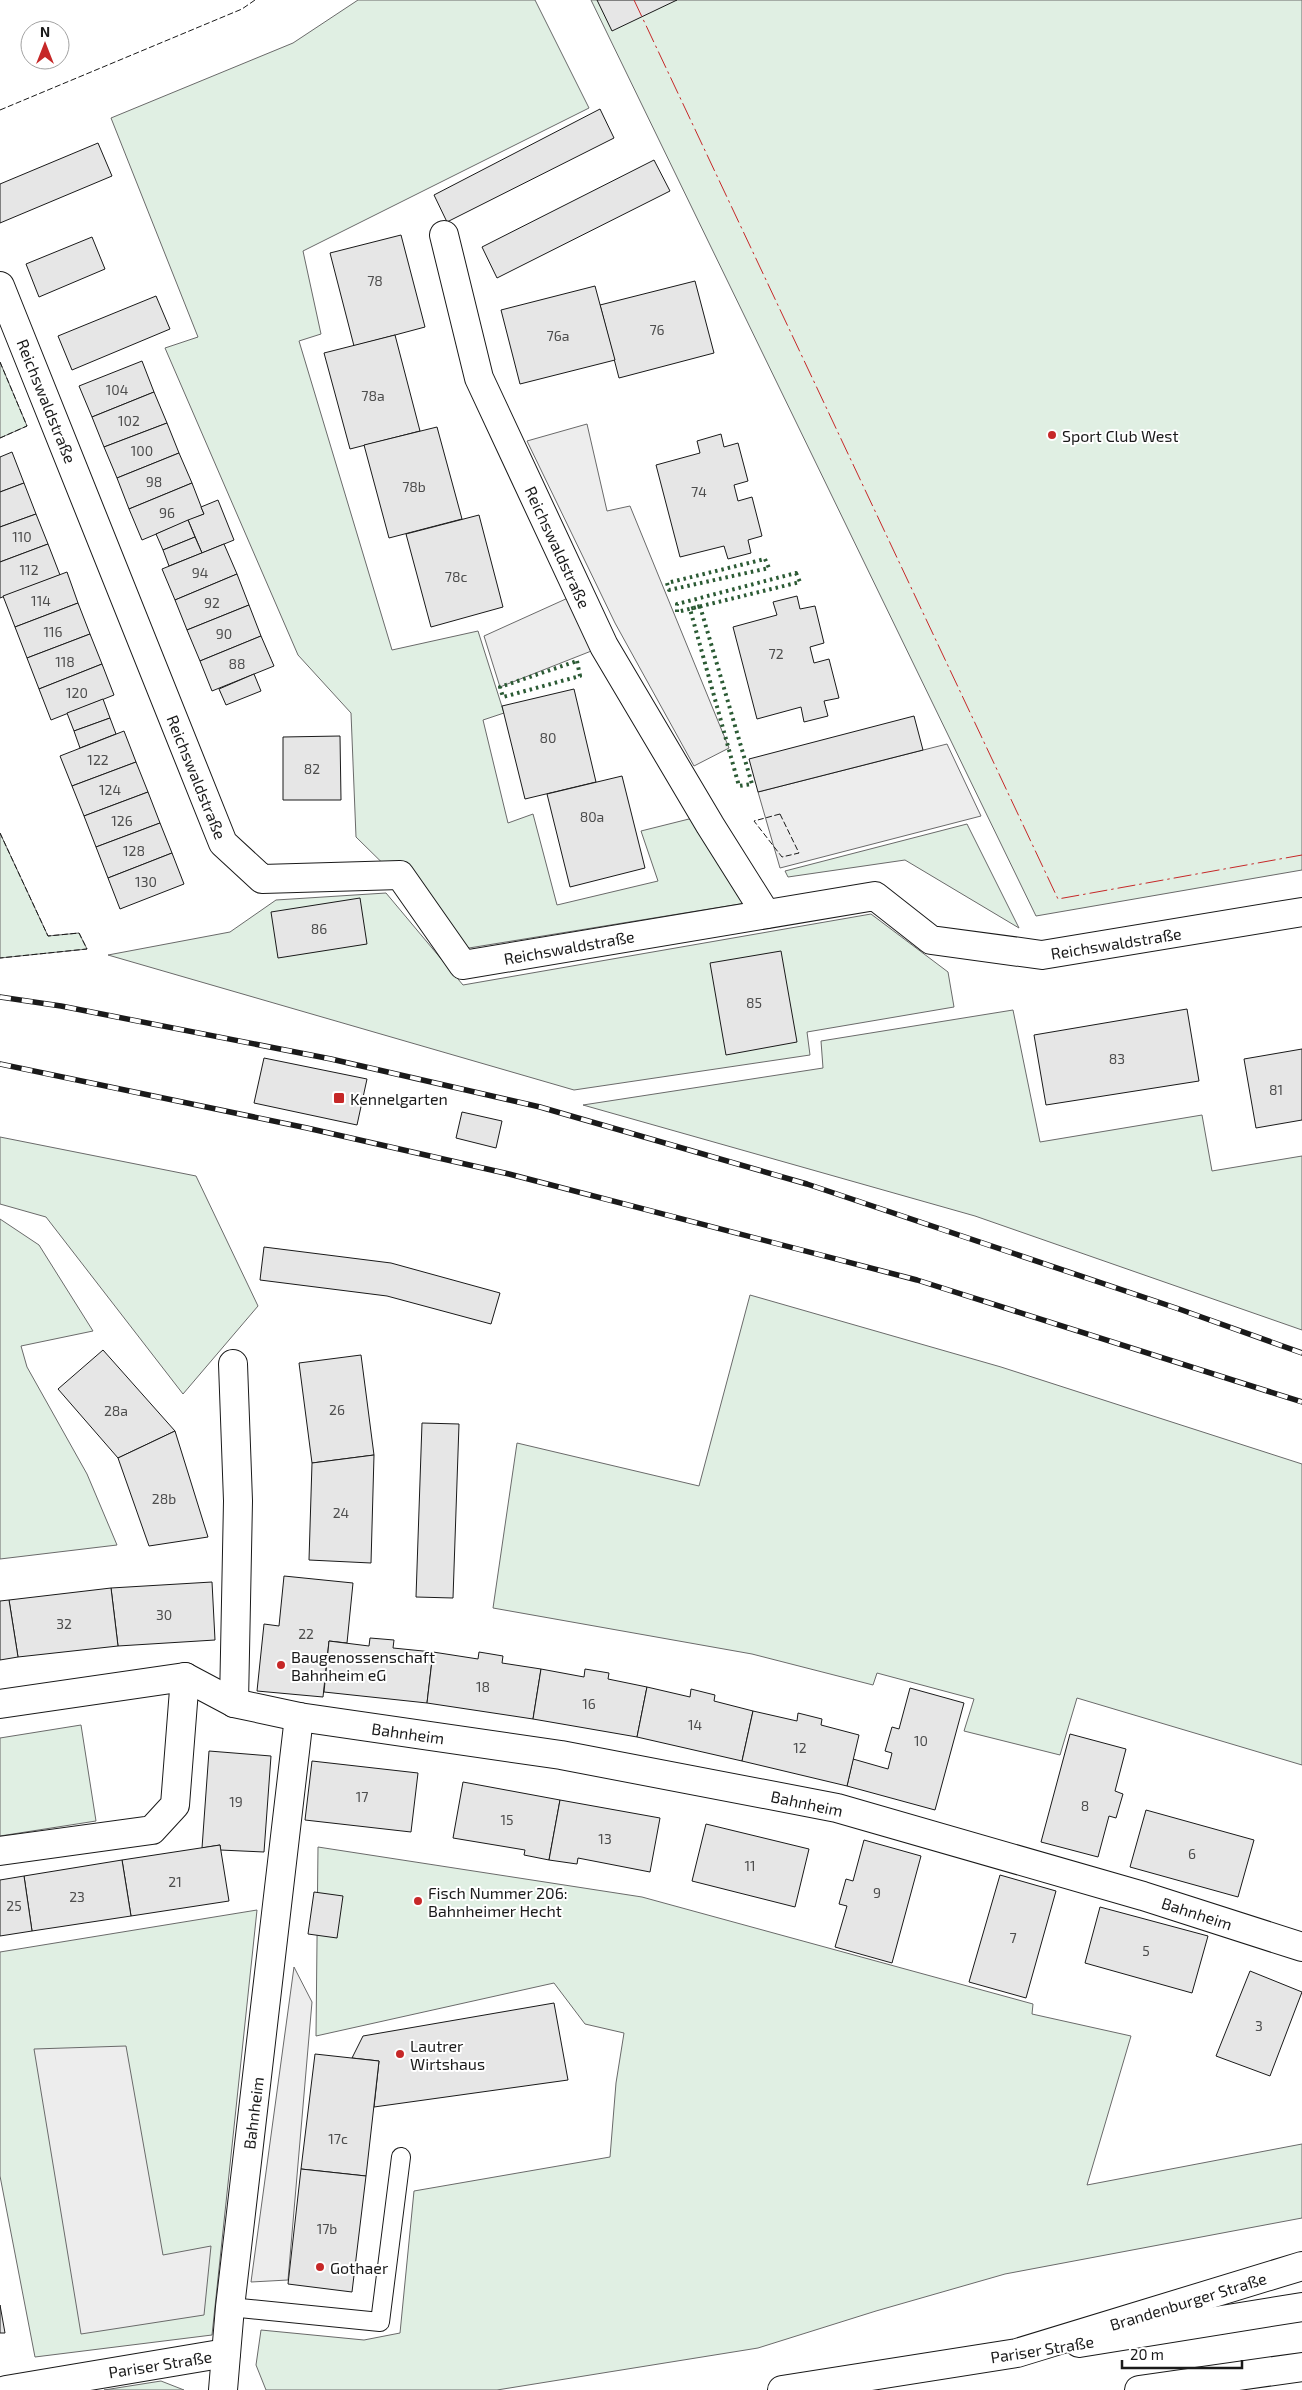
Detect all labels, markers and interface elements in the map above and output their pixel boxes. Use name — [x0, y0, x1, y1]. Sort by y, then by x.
north arrow — [20, 20, 70, 70]
text: N — [40, 23, 50, 40]
house number: 78 — [367, 272, 383, 289]
house number: 76 — [649, 321, 665, 338]
house number: 76a — [547, 327, 569, 344]
street label: Reichswaldstraße — [13, 336, 81, 466]
house number: 104 — [106, 381, 128, 398]
house number: 78a — [361, 387, 385, 404]
house number: 102 — [118, 412, 140, 429]
place label: Sport Club West — [1062, 426, 1179, 445]
marker: Sport Club West — [1046, 429, 1058, 441]
house number: 100 — [131, 442, 153, 459]
house number: 98 — [146, 473, 162, 490]
house number: 78b — [402, 478, 426, 495]
street label: Reichswaldstraße — [521, 483, 595, 611]
house number: 74 — [691, 483, 707, 500]
house number: 96 — [159, 504, 175, 521]
house number: 110 — [12, 528, 32, 545]
house number: 112 — [19, 561, 39, 578]
house number: 94 — [192, 564, 208, 581]
house number: 78c — [445, 568, 467, 585]
house number: 114 — [31, 592, 51, 609]
house number: 92 — [204, 594, 220, 611]
house number: 116 — [43, 623, 63, 640]
house number: 90 — [216, 625, 232, 642]
house number: 72 — [768, 645, 784, 662]
house number: 118 — [55, 653, 75, 670]
house number: 88 — [229, 655, 246, 672]
house number: 120 — [66, 684, 88, 701]
street label: Reichswaldstraße — [163, 712, 231, 842]
house number: 80 — [540, 729, 556, 746]
house number: 122 — [87, 751, 109, 768]
house number: 82 — [304, 760, 320, 777]
house number: 124 — [99, 781, 121, 798]
house number: 80a — [580, 808, 604, 825]
house number: 126 — [111, 812, 133, 829]
house number: 128 — [123, 842, 145, 859]
house number: 130 — [135, 873, 157, 890]
house number: 86 — [311, 920, 327, 937]
street label: Reichswaldstraße — [1049, 923, 1183, 963]
street label: Reichswaldstraße — [502, 926, 636, 968]
house number: 85 — [746, 994, 762, 1011]
house number: 83 — [1109, 1050, 1125, 1067]
house number: 81 — [1269, 1081, 1283, 1098]
place label: Kennelgarten — [350, 1089, 448, 1108]
marker: Kennelgarten — [332, 1091, 346, 1105]
house number: 26 — [329, 1401, 345, 1418]
house number: 28a — [104, 1402, 128, 1419]
house number: 28b — [152, 1490, 176, 1507]
house number: 24 — [333, 1504, 349, 1521]
house number: 30 — [156, 1606, 172, 1623]
house number: 32 — [56, 1615, 72, 1632]
house number: 22 — [298, 1625, 314, 1642]
place label: Baugenossenschaft Bahnheim eG — [291, 1647, 435, 1684]
marker: Baugenossenschaft Bahnheim eG — [275, 1659, 287, 1671]
house number: 18 — [476, 1678, 490, 1695]
house number: 16 — [582, 1695, 596, 1712]
house number: 14 — [688, 1716, 702, 1733]
street label: Bahnheim — [370, 1719, 446, 1747]
house number: 10 — [914, 1732, 928, 1749]
house number: 12 — [793, 1739, 807, 1756]
street label: Bahnheim — [769, 1786, 845, 1820]
house number: 17 — [356, 1788, 368, 1805]
house number: 19 — [229, 1793, 243, 1810]
house number: 8 — [1081, 1797, 1089, 1814]
house number: 15 — [500, 1811, 514, 1828]
house number: 13 — [598, 1830, 612, 1847]
house number: 6 — [1188, 1845, 1196, 1862]
house number: 11 — [744, 1857, 756, 1874]
house number: 21 — [168, 1873, 182, 1890]
place label: Fisch Nummer 206: Bahnheimer Hecht — [428, 1883, 568, 1920]
house number: 9 — [873, 1884, 881, 1901]
house number: 23 — [69, 1888, 85, 1905]
street label: Bahnheim — [1159, 1893, 1235, 1933]
marker: Fisch Nummer 206: Bahnheimer Hecht — [412, 1895, 424, 1907]
house number: 25 — [6, 1897, 22, 1914]
house number: 7 — [1009, 1929, 1017, 1946]
house number: 5 — [1142, 1942, 1150, 1959]
house number: 3 — [1255, 2017, 1263, 2034]
place label: Lautrer Wirtshaus — [410, 2036, 485, 2073]
marker: Lautrer Wirtshaus — [394, 2048, 406, 2060]
street label: Bahnheim — [239, 2076, 267, 2150]
house number: 17c — [328, 2130, 348, 2147]
house number: 17b — [317, 2220, 337, 2237]
place label: Gothaer — [330, 2258, 389, 2277]
marker: Gothaer — [314, 2261, 326, 2273]
street label: Brandenburger Straße — [1107, 2268, 1269, 2334]
street label: Pariser Straße — [989, 2331, 1095, 2367]
scale bar — [1122, 2338, 1242, 2370]
text: 20 m — [1130, 2345, 1164, 2363]
street label: Pariser Straße — [107, 2346, 213, 2382]

